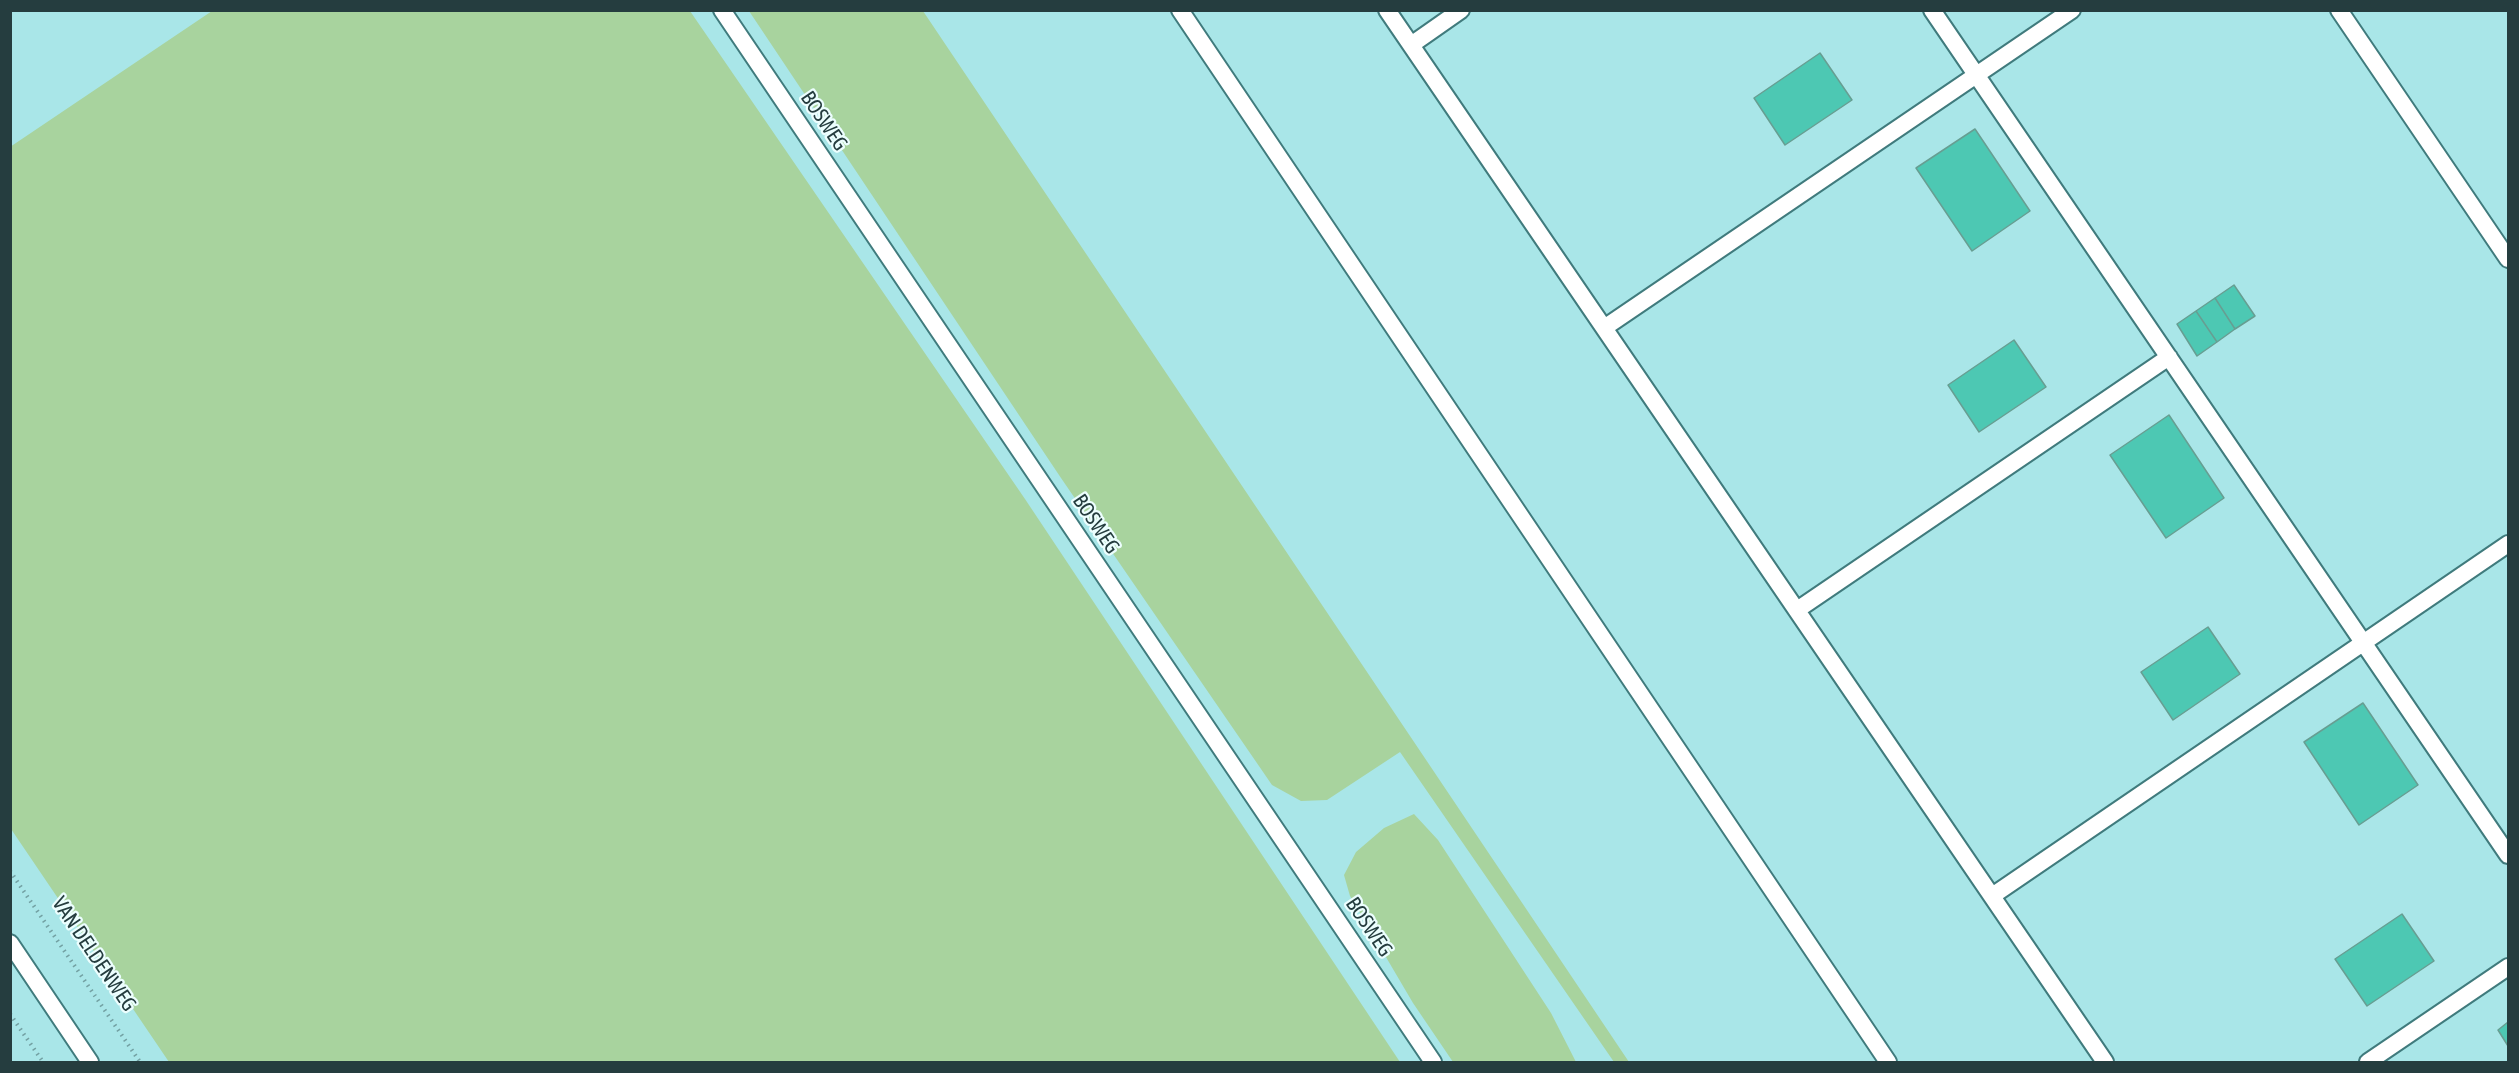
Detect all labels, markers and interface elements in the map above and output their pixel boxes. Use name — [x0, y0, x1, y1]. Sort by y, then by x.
street label: BOSWEG — [795, 86, 853, 156]
street label: BOSWEG — [1067, 489, 1125, 559]
street label: VAN DELDENWEG — [46, 892, 142, 1016]
street label: BOSWEG — [1340, 892, 1398, 962]

